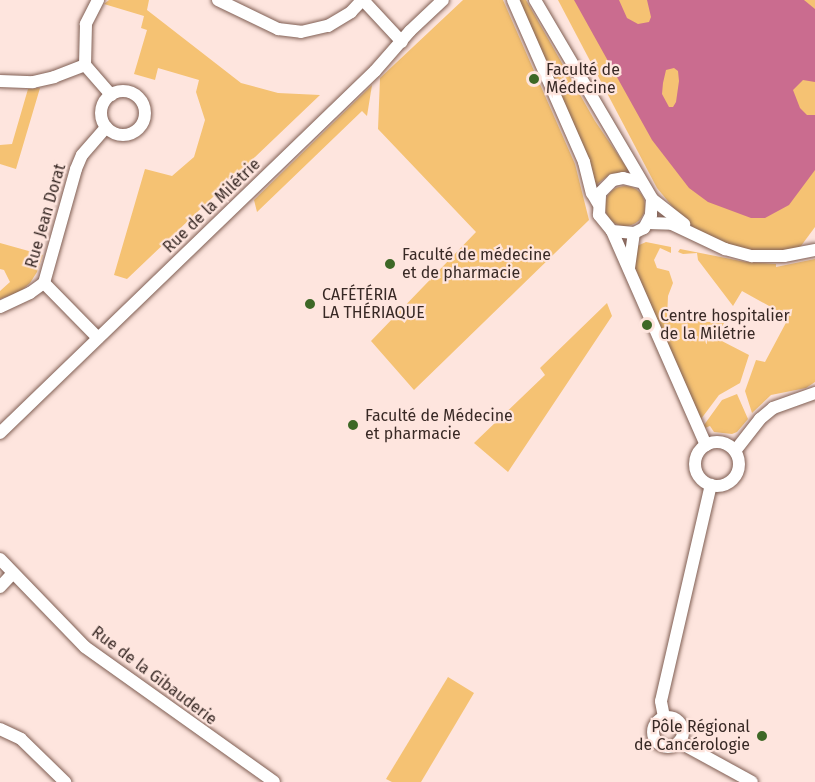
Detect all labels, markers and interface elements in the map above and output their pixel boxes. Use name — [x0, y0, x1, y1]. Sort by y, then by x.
place label: Faculté de Médecine — [546, 60, 620, 98]
marker: Faculté de Médecine — [527, 72, 541, 86]
street label: Rue de la Milétrie — [159, 155, 265, 257]
street label: Rue Jean Dorat — [22, 162, 70, 270]
place label: Faculté de médecine et de pharmacie — [402, 245, 551, 283]
marker: Faculté de médecine et de pharmacie — [383, 257, 397, 271]
place label: CAFÉTÉRIA LA THÉRIAQUE — [322, 285, 425, 323]
marker: CAFÉTÉRIA LA THÉRIAQUE — [303, 297, 317, 311]
place label: Centre hospitalier de la Milétrie — [660, 306, 790, 344]
marker: Centre hospitalier de la Milétrie — [638, 316, 656, 334]
place label: Faculté de Médecine et pharmacie — [365, 406, 513, 444]
marker: Faculté de Médecine et pharmacie — [346, 418, 360, 432]
street label: Rue de la Gibauderie — [88, 623, 220, 729]
place label: Pôle Régional de Cancérologie — [634, 717, 750, 755]
marker: Pôle Régional de Cancérologie — [755, 729, 769, 743]

